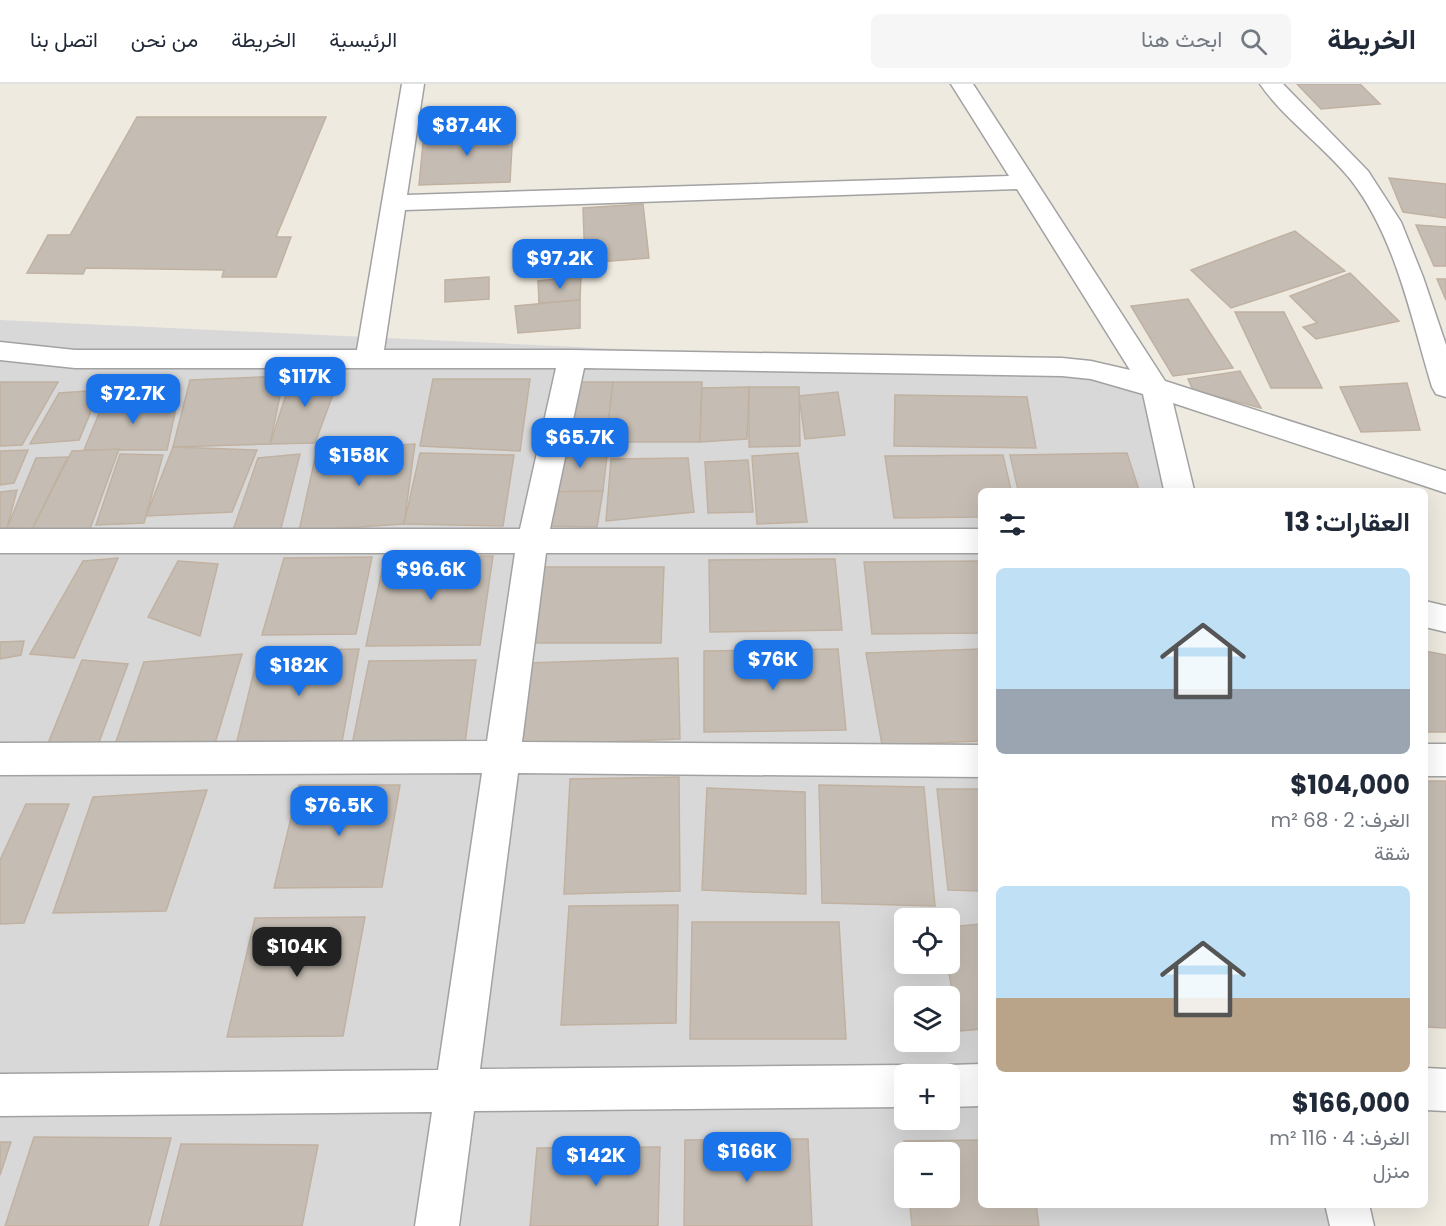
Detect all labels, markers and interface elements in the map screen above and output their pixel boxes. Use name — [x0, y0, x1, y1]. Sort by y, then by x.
search box — [871, 14, 1291, 68]
text: الخريطة — [1327, 20, 1416, 59]
text: ابحث هنا — [1141, 24, 1222, 55]
text: اتصل بنا — [30, 25, 98, 54]
text: من نحن — [131, 25, 198, 54]
text: الخريطة — [231, 25, 296, 54]
text: الرئيسية — [329, 25, 397, 54]
icon: search — [1237, 25, 1270, 58]
pin: $87.4K — [418, 106, 516, 157]
text: $87.4K — [432, 111, 502, 139]
pin: $97.2K — [511, 239, 609, 290]
text: $97.2K — [526, 244, 594, 272]
pin: $117K — [263, 357, 347, 408]
text: $117K — [279, 362, 331, 390]
pin: $72.7K — [84, 374, 182, 425]
text: $72.7K — [100, 379, 166, 407]
pin: $65.7K — [531, 418, 629, 469]
text: $65.7K — [545, 423, 615, 451]
pin: $158K — [317, 436, 401, 487]
text: $158K — [329, 441, 389, 469]
text: العقارات: 13 — [1284, 504, 1410, 540]
icon: filters — [996, 508, 1029, 541]
pin: $96.6K — [382, 550, 480, 601]
text: $96.6K — [396, 555, 466, 583]
icon: home — [1149, 607, 1257, 715]
pin: $76K — [737, 640, 809, 691]
text: $76K — [748, 645, 798, 673]
pin: $182K — [257, 646, 341, 697]
text: $182K — [270, 651, 329, 679]
text: $104,000 — [1290, 767, 1410, 803]
pin: $76.5K — [290, 786, 388, 837]
text: $76.5K — [304, 791, 374, 819]
text: الغرف: 2 · 68 m² — [1271, 806, 1410, 834]
text: شقة — [1374, 839, 1410, 867]
map controls — [894, 908, 960, 1208]
button: locate — [894, 908, 960, 974]
icon: home — [1149, 925, 1257, 1033]
pin: $104K — [255, 927, 339, 978]
text: $104K — [266, 932, 328, 960]
button: layers — [894, 986, 960, 1052]
button: + — [894, 1064, 960, 1130]
text: $166,000 — [1292, 1085, 1410, 1121]
text: الغرف: 4 · 116 m² — [1269, 1124, 1410, 1152]
pin: $166K — [705, 1132, 789, 1183]
pin: $142K — [554, 1136, 638, 1187]
text: $166K — [717, 1137, 777, 1165]
text: $142K — [566, 1141, 626, 1169]
button: − — [894, 1142, 960, 1208]
text: منزل — [1373, 1157, 1410, 1185]

